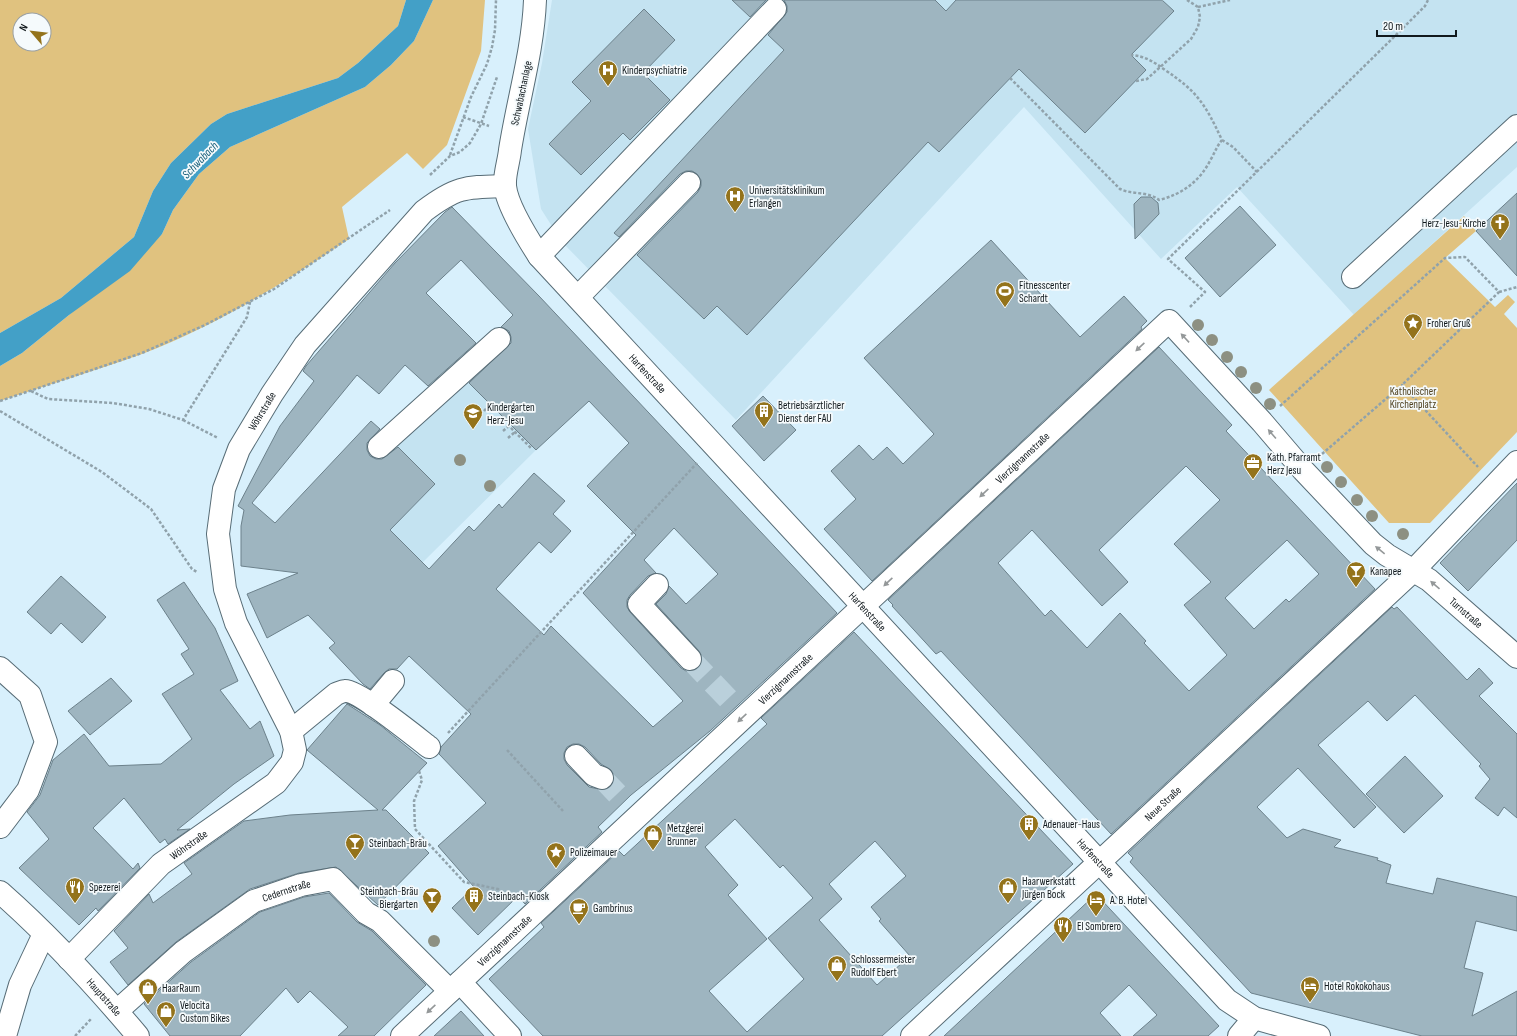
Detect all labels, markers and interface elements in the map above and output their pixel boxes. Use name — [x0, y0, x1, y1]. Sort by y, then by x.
north arrow — [12, 12, 52, 52]
scale bar — [1377, 12, 1456, 38]
text: 20 m — [1383, 19, 1403, 34]
text: N — [16, 22, 31, 33]
street label: Schwabachanlage — [508, 59, 535, 127]
hospital icon: Kinderpsychiatrie — [597, 59, 619, 87]
place label: Kinderpsychiatrie — [622, 64, 687, 77]
water label: Schwabach — [179, 139, 222, 182]
place label: Universitätsklinikum Erlangen — [749, 184, 825, 210]
hospital icon: Universitätsklinikum Erlangen — [724, 185, 746, 213]
church icon: Herz-Jesu-Kirche — [1489, 212, 1511, 240]
place label: Herz-Jesu-Kirche — [1422, 217, 1486, 230]
place label: Fitnesscenter Schardt — [1019, 279, 1070, 305]
sports icon: Fitnesscenter Schardt — [994, 280, 1016, 308]
place icon: Froher Gruß — [1402, 312, 1424, 340]
place label: Froher Gruß — [1427, 317, 1471, 330]
one-way arrow — [1180, 333, 1189, 343]
one-way arrow — [1135, 343, 1145, 352]
street label: Harfenstraße — [626, 351, 669, 396]
park label: Katholischer Kirchenplatz — [1390, 385, 1436, 411]
street label: Wöhrstraße — [246, 389, 279, 433]
place label: Betriebsärztlicher Dienst der FAU — [778, 399, 844, 425]
building icon: Betriebsärztlicher Dienst der FAU — [753, 400, 775, 428]
place label: Kindergarten Herz-Jesu — [487, 401, 535, 427]
school or university icon: Kindergarten Herz-Jesu — [462, 402, 484, 430]
one-way arrow — [1268, 429, 1277, 439]
street label: Vierzigmannstraße — [993, 430, 1052, 487]
place label: Kath. Pfarramt Herz Jesu — [1267, 451, 1322, 477]
office icon: Kath. Pfarramt Herz Jesu — [1242, 452, 1264, 480]
one-way arrow — [978, 489, 989, 498]
one-way arrow — [1374, 545, 1385, 554]
bar icon: Kanapee — [1345, 560, 1367, 588]
place label: Kanapee — [1370, 565, 1402, 578]
one-way arrow — [884, 577, 893, 586]
one-way arrow — [1430, 581, 1440, 590]
street label: Harfenstraße — [846, 589, 889, 634]
street label: Turnstraße — [1447, 595, 1485, 631]
street label: Vierzigmannstraße — [756, 651, 815, 707]
one-way arrow — [737, 714, 747, 723]
street label: Neue Straße — [1142, 784, 1184, 824]
building icon: Adenauer-Haus — [1018, 813, 1040, 841]
place label: Adenauer-Haus — [1042, 818, 1100, 831]
place label: Metzgerei Brunner — [667, 822, 704, 848]
shop icon: Metzgerei Brunner — [642, 823, 664, 851]
street label: Wöhrstraße — [168, 827, 210, 863]
bar icon: Steinbach-Bräu — [344, 832, 366, 860]
street label: Harfenstraße — [1074, 836, 1117, 881]
place label: Steinbach-Bräu — [369, 837, 427, 850]
place icon: Polizeimauer — [545, 841, 567, 869]
place label: Polizeimauer — [570, 846, 617, 859]
place label: Haarwerkstatt Jürgen Bock — [1021, 875, 1076, 901]
restaurant icon: Spezerei — [64, 876, 86, 904]
shop icon: Haarwerkstatt Jürgen Bock — [997, 876, 1019, 904]
street label: Cedernstraße — [261, 877, 312, 905]
place label: Spezerei — [89, 881, 120, 894]
place label: Steinbach-Bräu Biergarten — [360, 885, 418, 911]
building icon: Steinbach-Kiosk — [463, 885, 485, 913]
bar icon: Steinbach-Bräu Biergarten — [421, 886, 443, 914]
hotel icon: A. B. Hotel — [1085, 889, 1107, 917]
place label: Steinbach-Kiosk — [488, 890, 550, 903]
place label: A. B. Hotel — [1109, 894, 1147, 907]
cafe icon: Gambrinus — [568, 897, 590, 925]
place label: Gambrinus — [593, 902, 633, 915]
street label: Vierzigmannstraße — [475, 913, 535, 969]
restaurant icon: El Sombrero — [1052, 915, 1074, 943]
place label: El Sombrero — [1077, 920, 1122, 933]
place label: Schlossermeister Rudolf Ebert — [851, 953, 915, 979]
shop icon: Schlossermeister Rudolf Ebert — [826, 954, 848, 982]
hotel icon: Hotel Rokokohaus — [1299, 975, 1321, 1003]
street label: Hauptstraße — [84, 976, 124, 1019]
shop icon: HaarRaum — [137, 977, 159, 1005]
place label: Hotel Rokokohaus — [1324, 980, 1390, 993]
place label: HaarRaum — [162, 982, 200, 995]
place label: Velocita Custom Bikes — [180, 999, 230, 1025]
shop icon: Velocita Custom Bikes — [155, 1000, 177, 1028]
one-way arrow — [426, 1004, 436, 1013]

